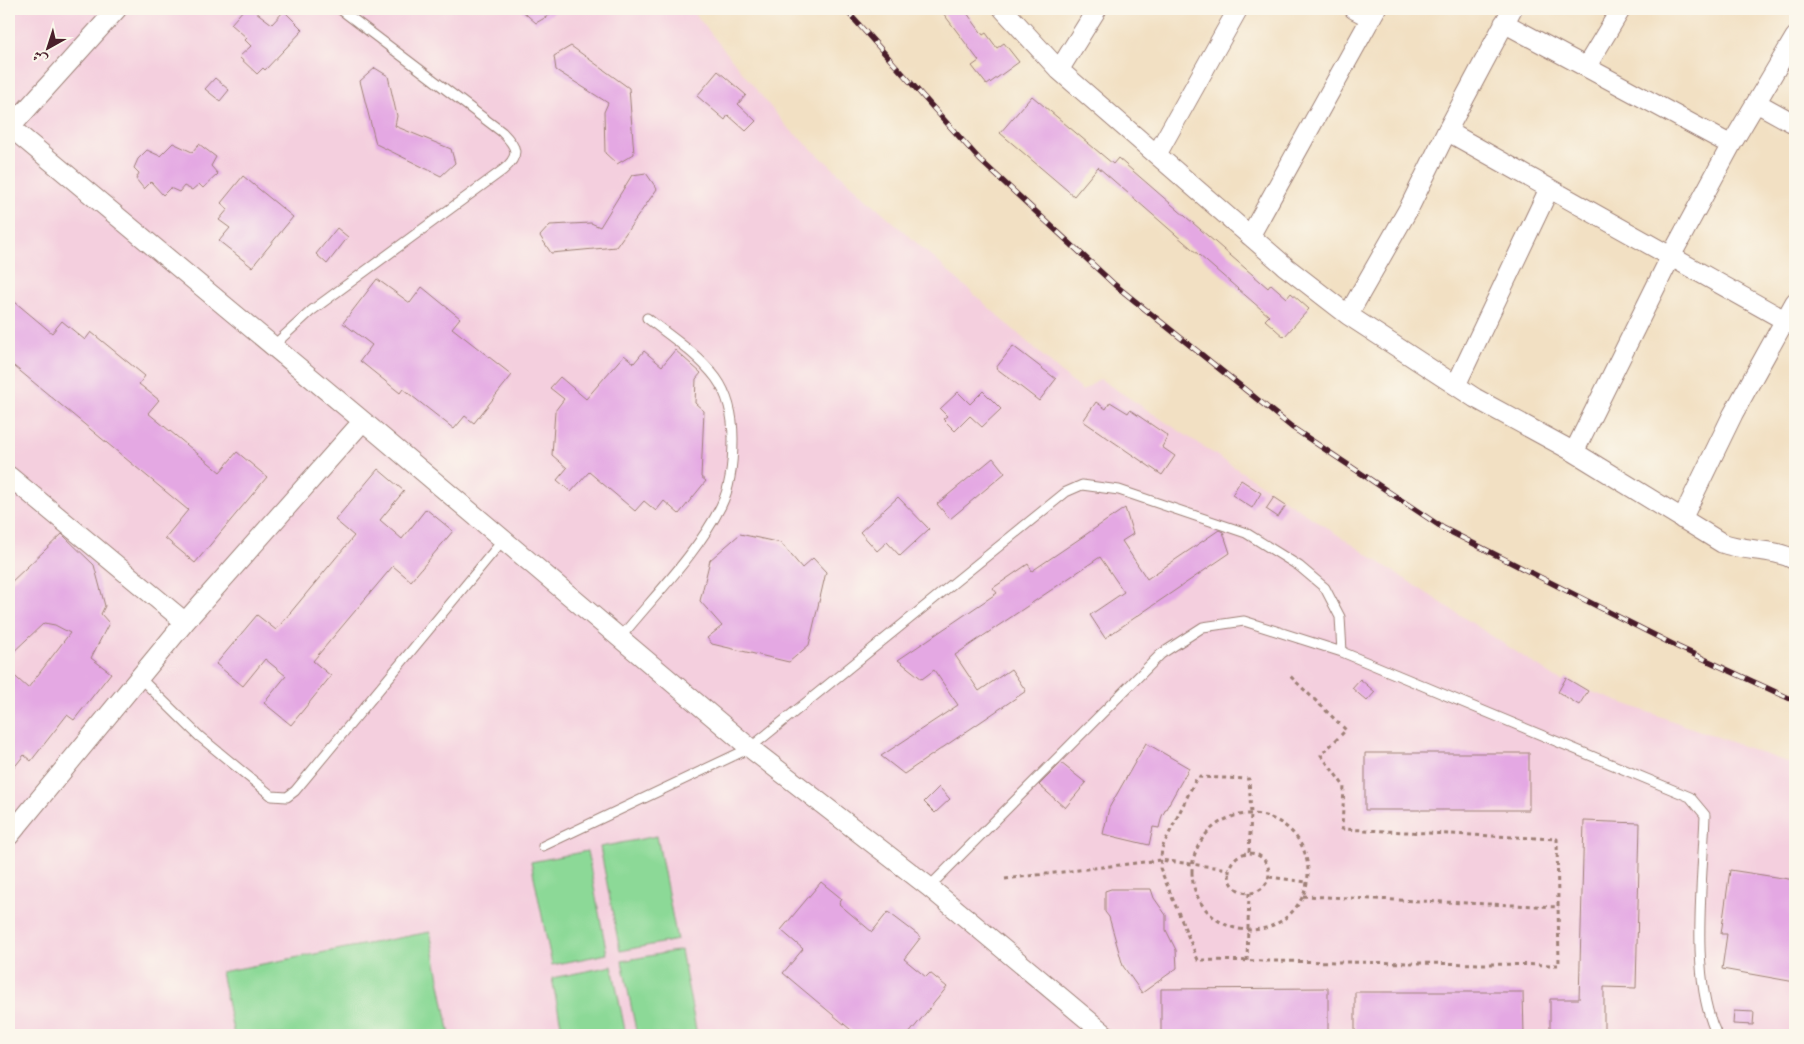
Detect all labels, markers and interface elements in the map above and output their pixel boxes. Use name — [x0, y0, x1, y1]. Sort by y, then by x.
north arrow — [22, 22, 72, 72]
text: ش — [29, 46, 52, 69]

